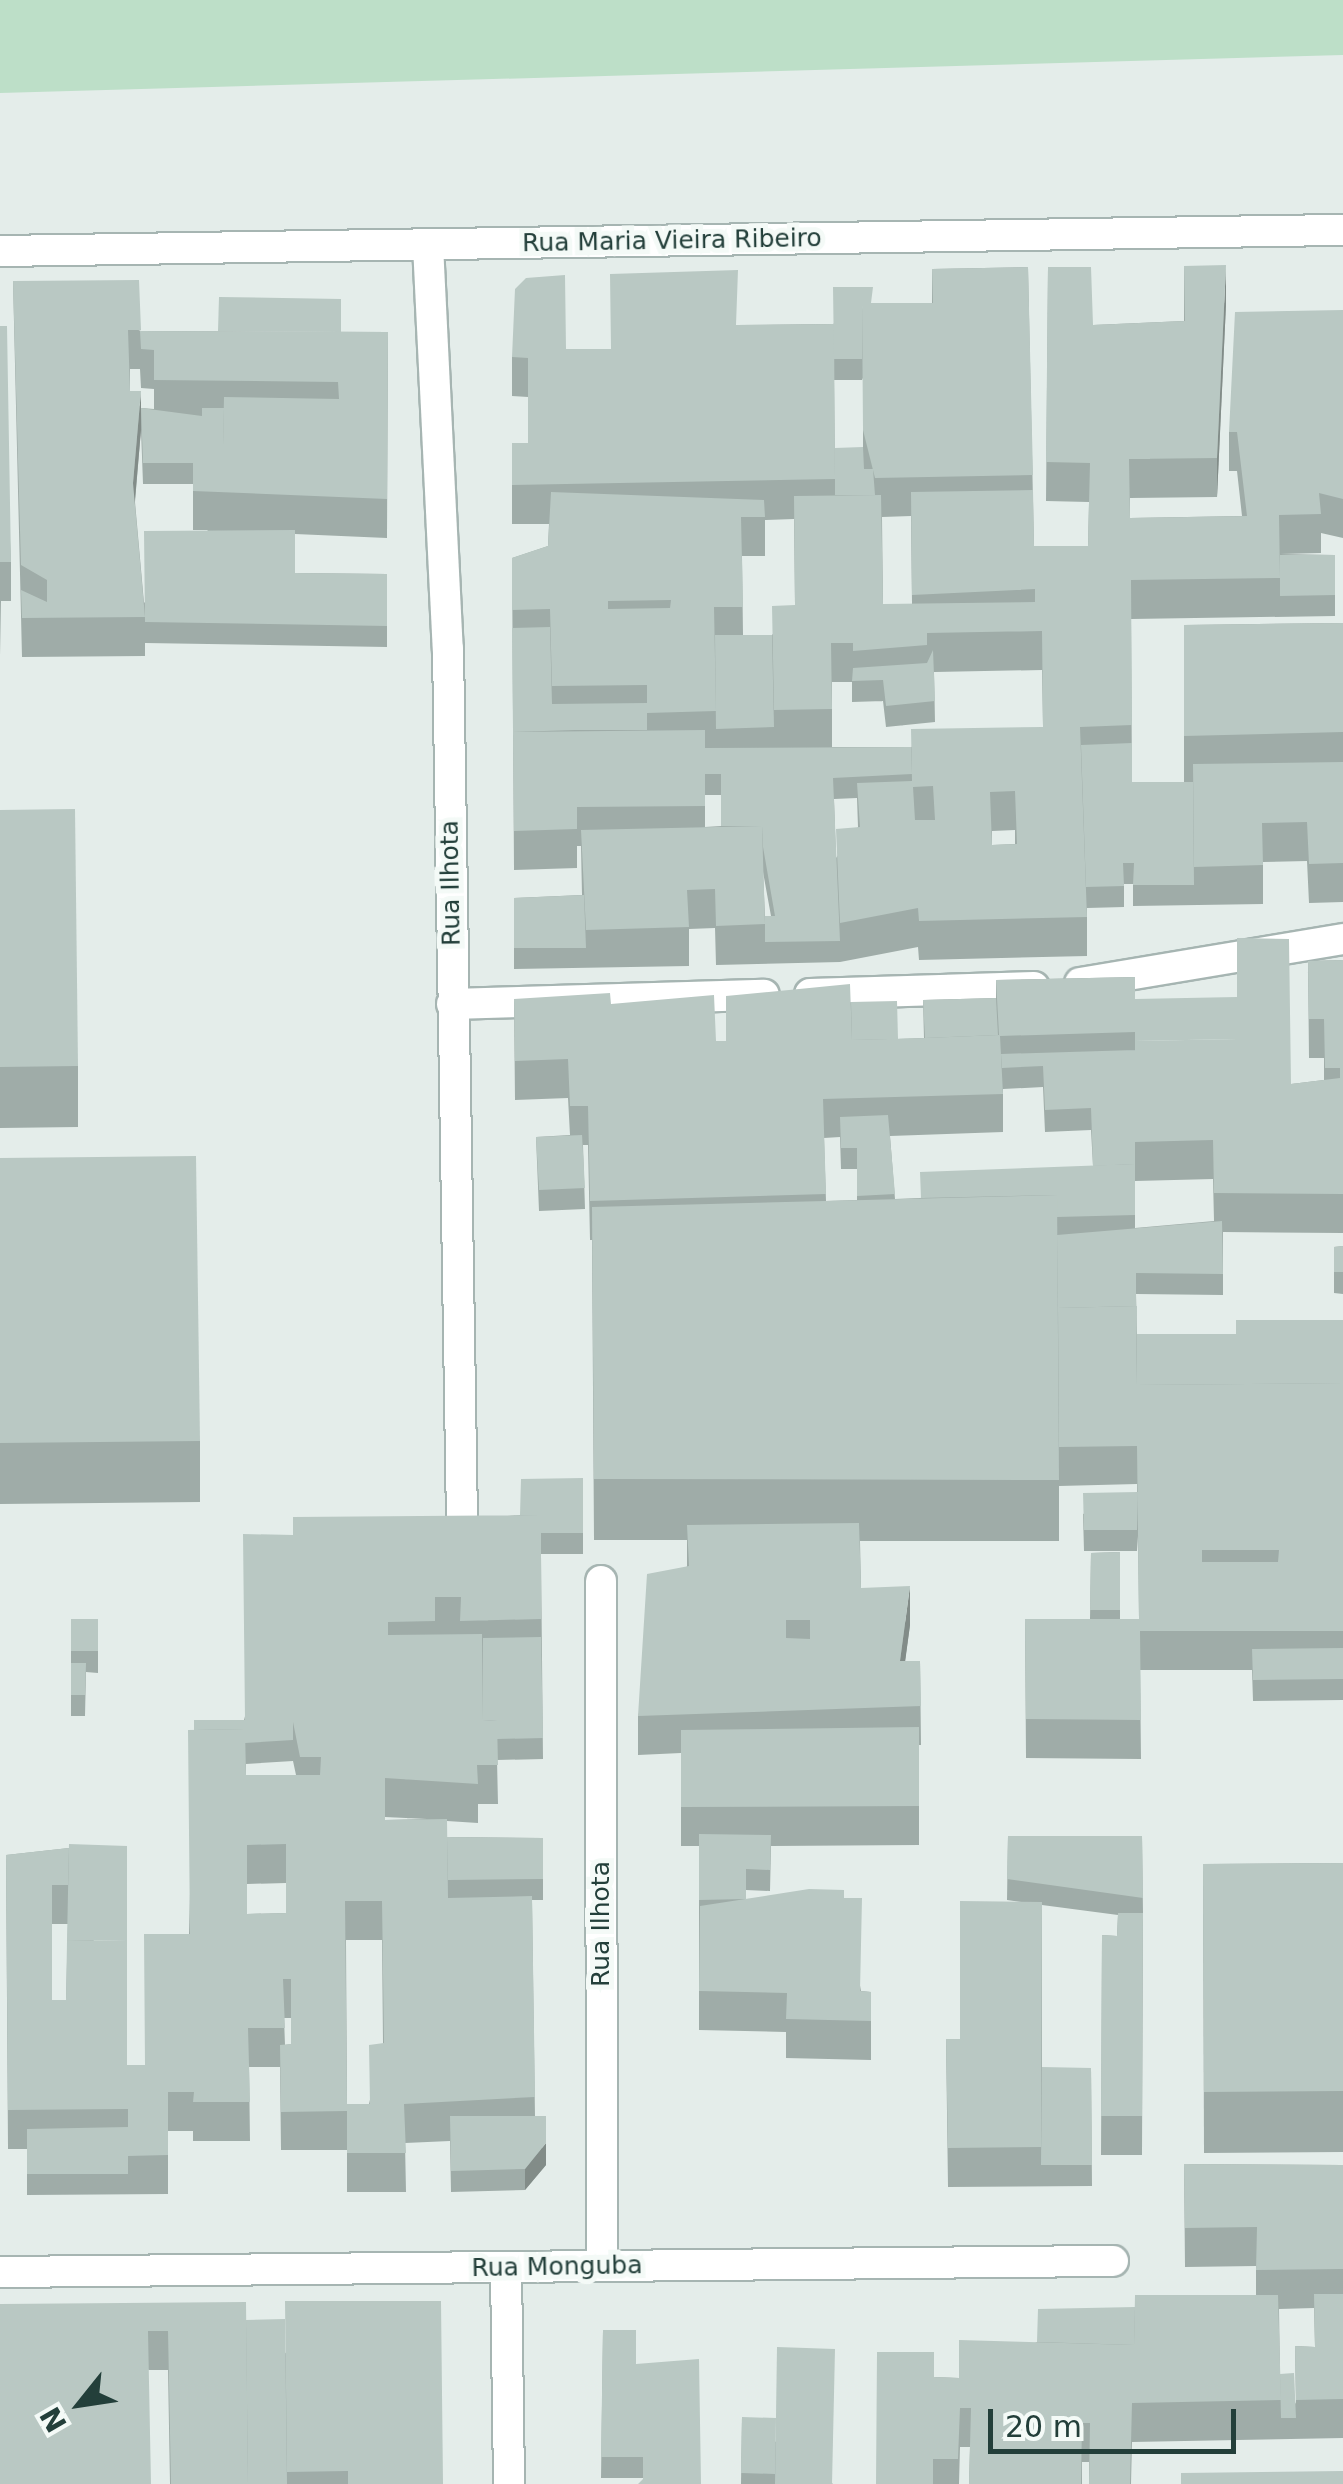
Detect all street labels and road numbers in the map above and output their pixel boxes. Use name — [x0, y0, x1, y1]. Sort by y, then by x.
street label: Rua Maria Vieira Ribeiro — [522, 223, 822, 259]
street label: Rua Ilhota — [435, 820, 467, 946]
street label: Rua Ilhota — [586, 1861, 616, 1987]
street label: Rua Monguba — [471, 2251, 643, 2283]

